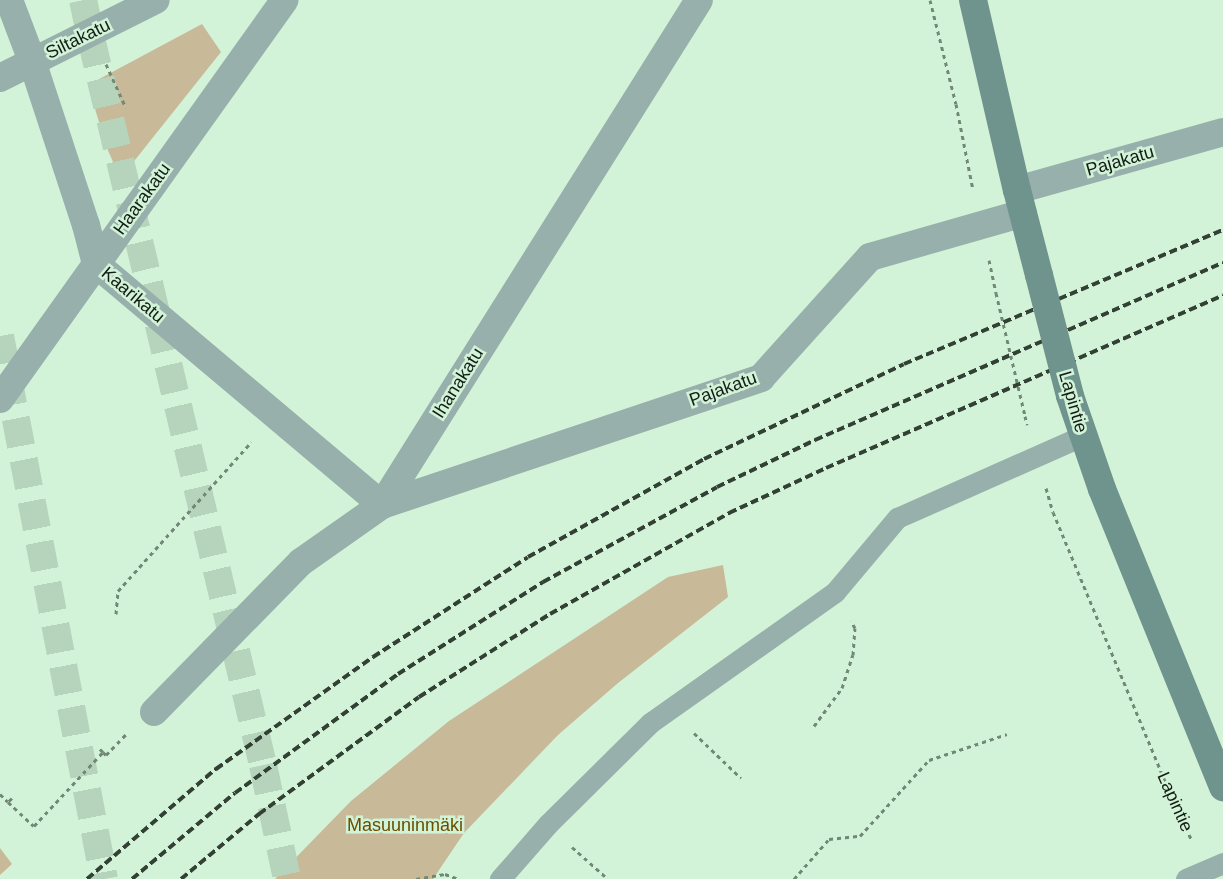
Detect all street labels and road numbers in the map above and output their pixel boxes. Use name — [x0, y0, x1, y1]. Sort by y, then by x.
street label: Siltakatu — [42, 14, 114, 64]
street label: Pajakatu — [1083, 141, 1157, 181]
street label: Haarakatu — [109, 159, 175, 239]
street label: Kaarikatu — [97, 262, 169, 328]
street label: Ihanakatu — [428, 344, 488, 422]
street label: Pajakatu — [686, 367, 760, 411]
street label: Lapintie — [1054, 369, 1092, 435]
street label: Lapintie — [1152, 769, 1198, 835]

